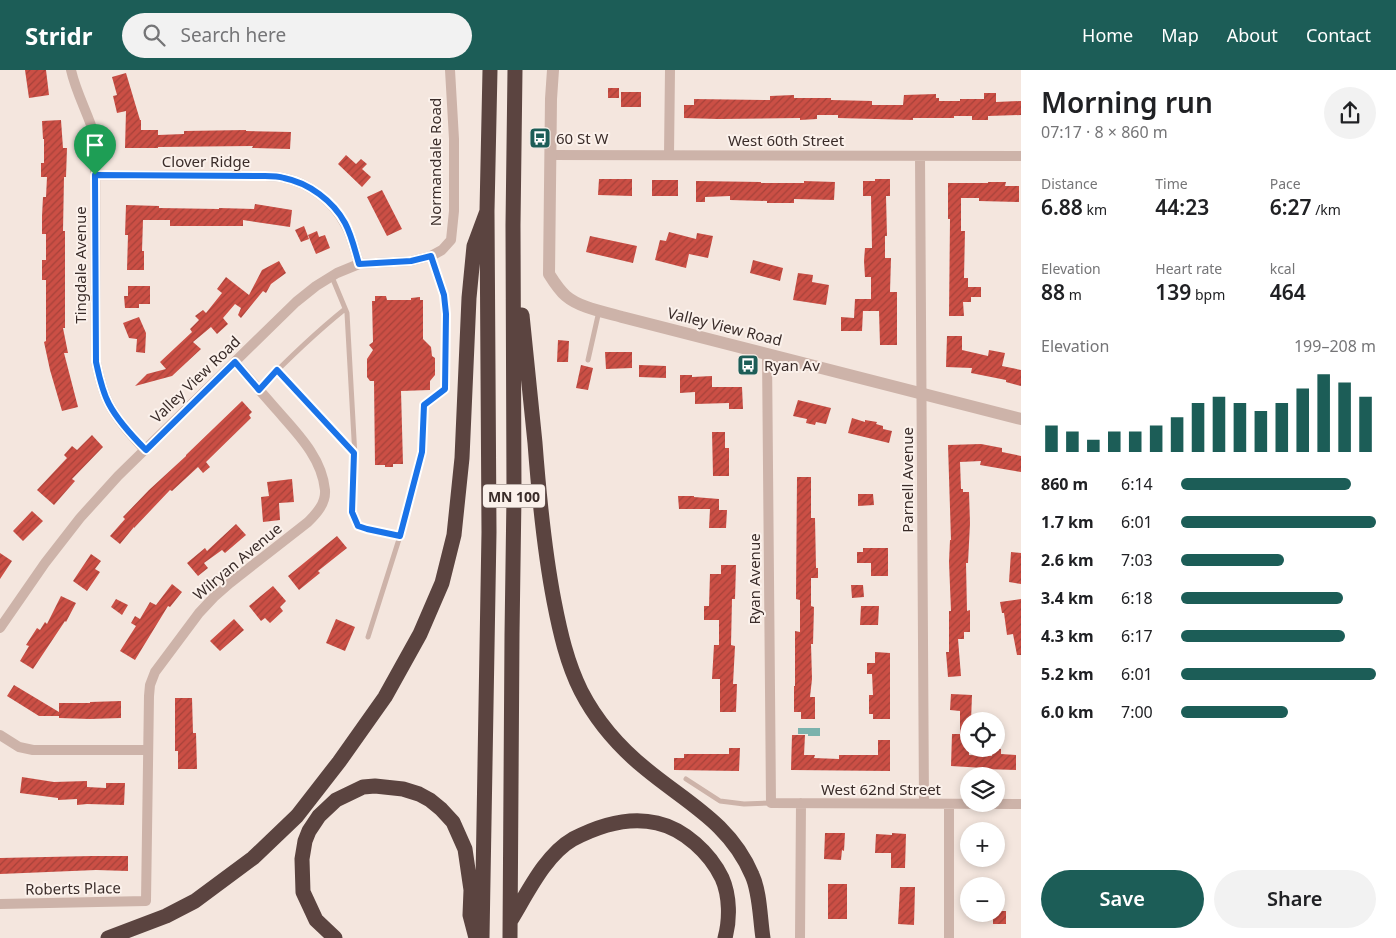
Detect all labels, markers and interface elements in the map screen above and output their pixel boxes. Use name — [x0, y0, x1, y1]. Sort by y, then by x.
search box — [122, 13, 472, 58]
text: Stridr — [25, 19, 92, 52]
icon: search — [140, 21, 168, 49]
text: Search here — [180, 22, 286, 48]
text: Home — [1082, 23, 1133, 47]
text: Map — [1161, 23, 1199, 47]
text: About — [1227, 23, 1278, 47]
text: Contact — [1306, 23, 1371, 47]
text: Morning run — [1041, 83, 1213, 121]
button: share — [1324, 87, 1376, 139]
street label: Normandale Road — [425, 98, 445, 226]
text: 07:17 · 8 × 860 m — [1041, 121, 1168, 143]
pin — [74, 124, 116, 175]
bus stop icon: 60 St W — [528, 126, 552, 150]
place label: 60 St W — [556, 128, 609, 148]
street label: West 60th Street — [728, 130, 845, 150]
icon: arrive — [81, 131, 109, 159]
street label: Clover Ridge — [162, 151, 250, 171]
text: Distance — [1041, 174, 1098, 193]
text: Time — [1155, 174, 1188, 193]
text: Pace — [1270, 174, 1301, 193]
text: 6.88 — [1041, 193, 1083, 221]
text: 44:23 — [1155, 193, 1209, 221]
text: 6:27 — [1270, 193, 1312, 221]
text: km — [1083, 200, 1107, 219]
text: /km — [1312, 200, 1341, 219]
street label: Tingdale Avenue — [70, 206, 90, 324]
text: Elevation — [1041, 259, 1101, 278]
text: Heart rate — [1155, 259, 1222, 278]
text: kcal — [1270, 259, 1295, 278]
text: 88 — [1041, 278, 1065, 306]
text: 139 — [1155, 278, 1191, 306]
text: 464 — [1270, 278, 1306, 306]
text: m — [1065, 285, 1082, 304]
text: bpm — [1191, 285, 1225, 304]
street label: Valley View Road — [666, 302, 784, 350]
street label: Valley View Road — [146, 331, 244, 427]
text: Elevation — [1041, 335, 1109, 357]
text: 199–208 m — [1294, 335, 1376, 357]
bus stop icon: Ryan Av — [736, 353, 760, 377]
place label: Ryan Av — [764, 355, 820, 375]
street label: Parnell Avenue — [897, 427, 917, 533]
text: 860 m — [1041, 473, 1088, 495]
text: 6:14 — [1121, 473, 1153, 495]
road number: MN 100 — [483, 484, 545, 508]
text: 1.7 km — [1041, 511, 1093, 533]
text: 6:01 — [1121, 511, 1153, 533]
street label: Wilryan Avenue — [189, 518, 285, 604]
street label: Ryan Avenue — [744, 533, 764, 625]
text: 2.6 km — [1041, 549, 1093, 571]
text: 7:03 — [1121, 549, 1153, 571]
text: 3.4 km — [1041, 587, 1093, 609]
text: 6:18 — [1121, 587, 1153, 609]
text: 4.3 km — [1041, 625, 1093, 647]
text: 6:17 — [1121, 625, 1153, 647]
text: 5.2 km — [1041, 663, 1093, 685]
text: 6:01 — [1121, 663, 1153, 685]
text: 6.0 km — [1041, 701, 1093, 723]
text: 7:00 — [1121, 701, 1153, 723]
map controls — [960, 712, 1005, 922]
button: locate — [960, 712, 1005, 757]
button: layers — [960, 767, 1005, 812]
street label: West 62nd Street — [821, 779, 942, 799]
button: + — [960, 822, 1005, 867]
button: Save — [1041, 870, 1204, 928]
button: Share — [1214, 870, 1376, 928]
street label: Roberts Place — [25, 877, 121, 899]
button: − — [960, 877, 1005, 922]

